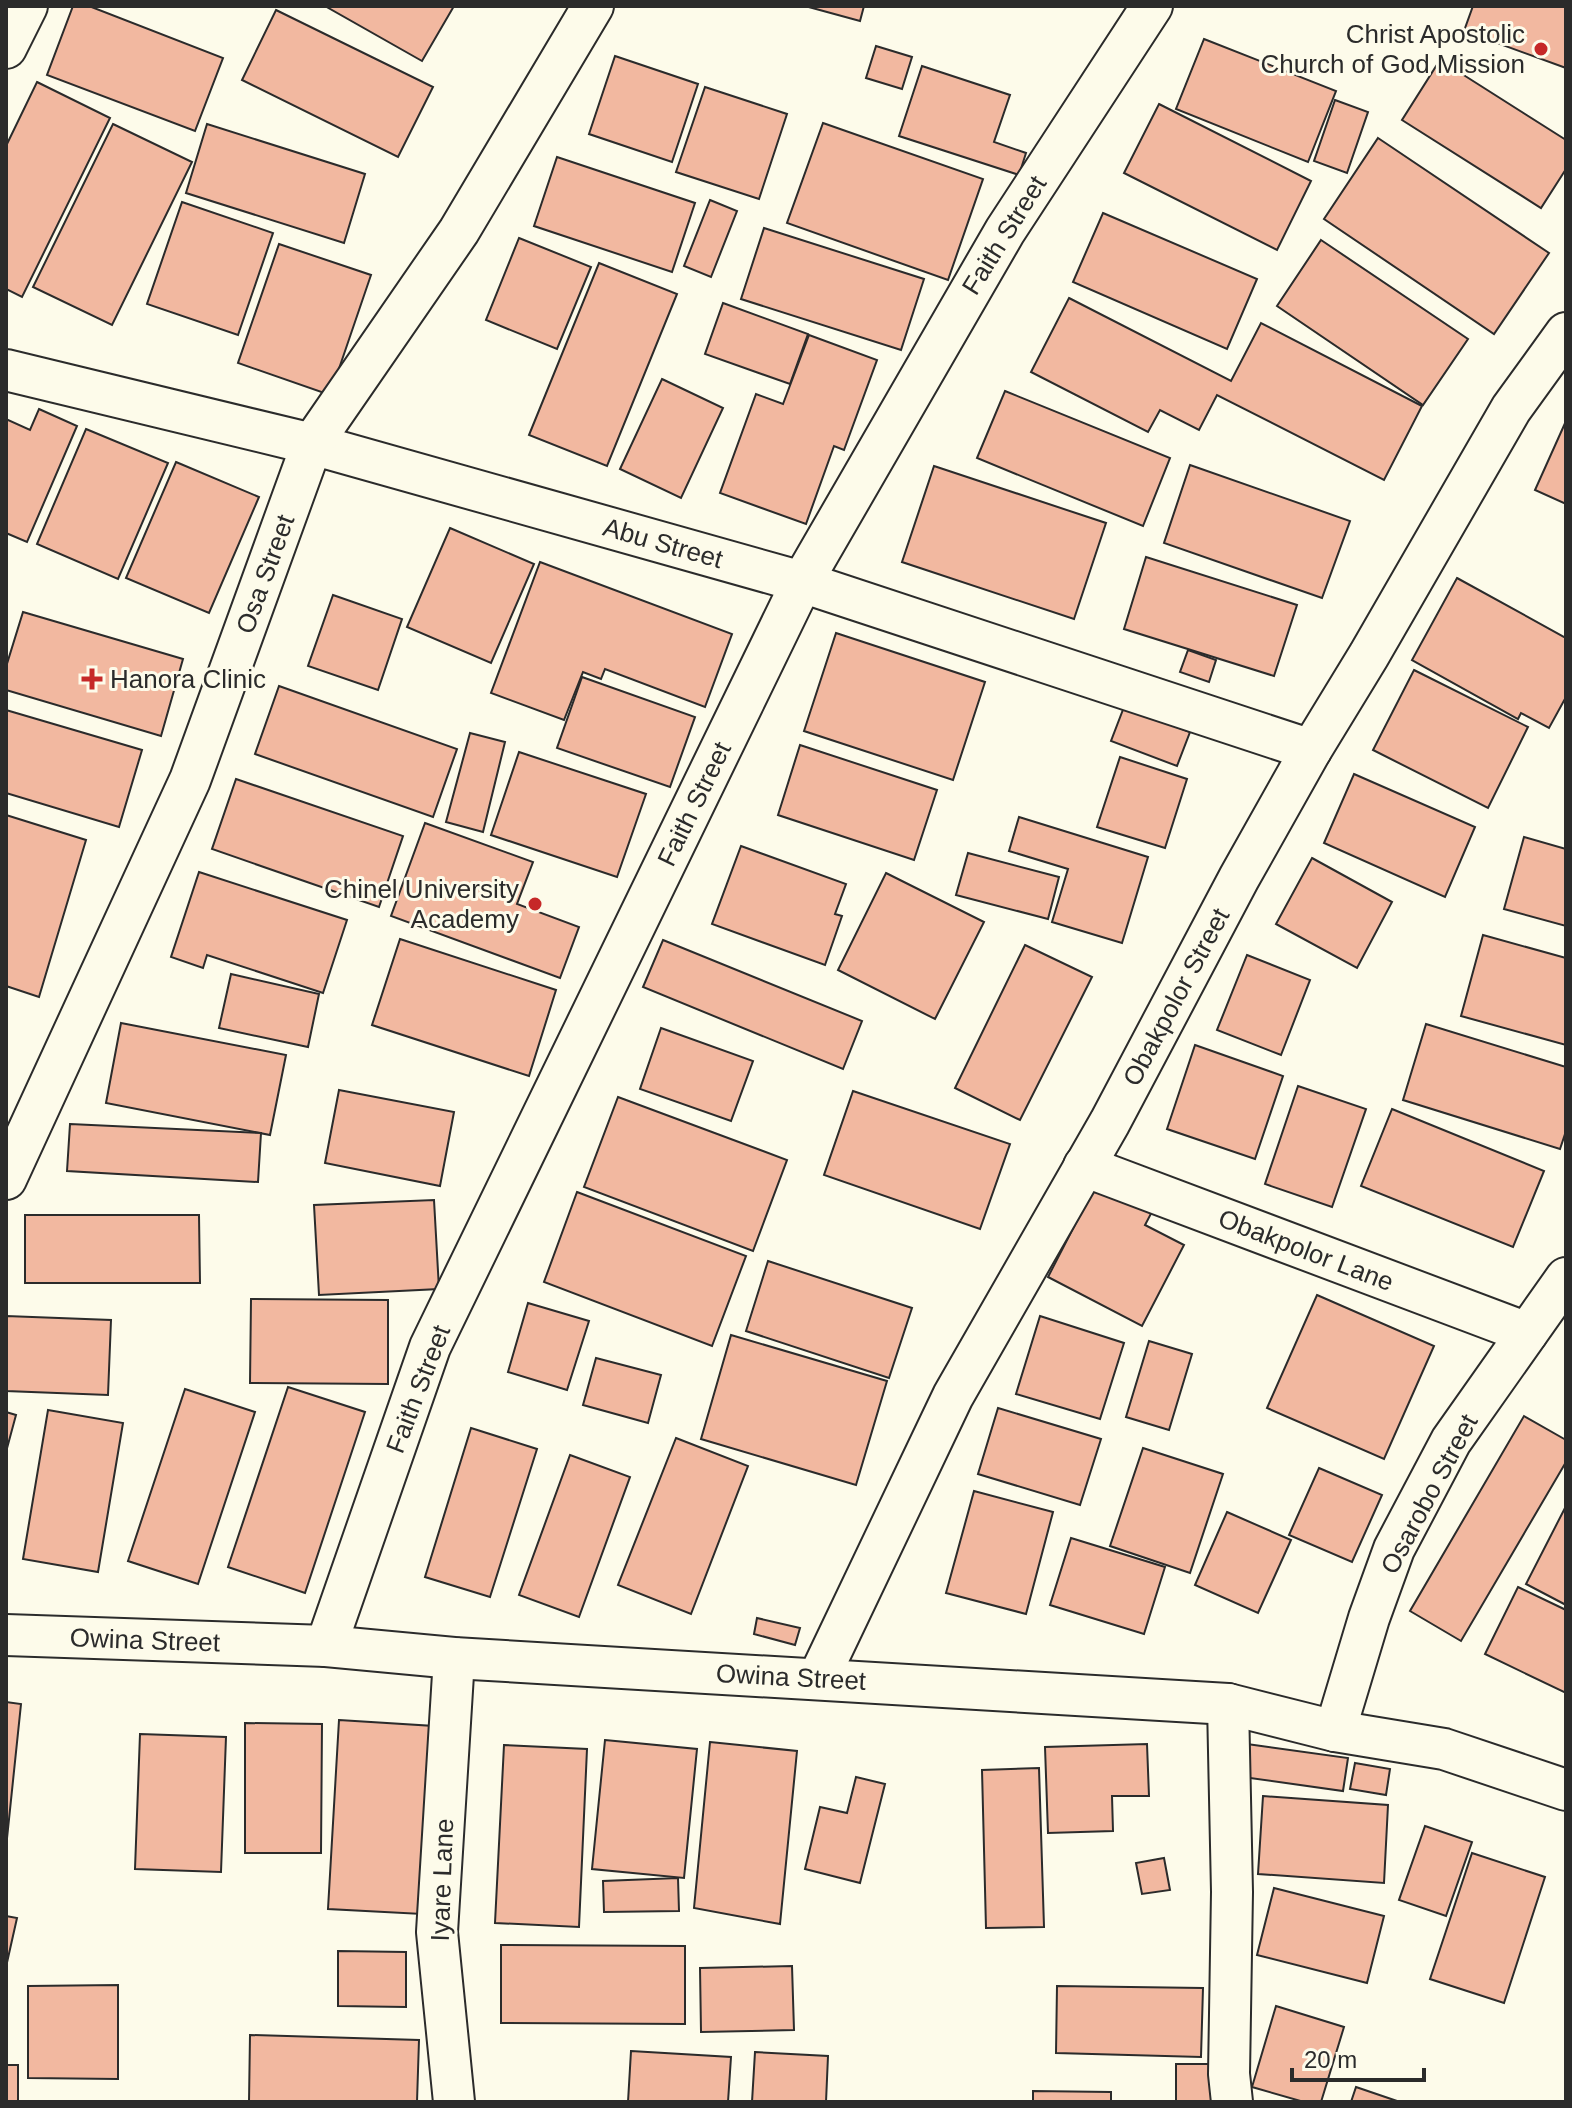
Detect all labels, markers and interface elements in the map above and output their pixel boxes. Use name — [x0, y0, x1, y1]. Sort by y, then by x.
place label: Christ Apostolic Church of God Mission — [1261, 19, 1525, 79]
marker: Christ Apostolic Church of God Mission — [1532, 40, 1550, 58]
street label: Faith Street — [956, 169, 1053, 300]
street label: Osa Street — [230, 510, 301, 638]
street label: Abu Street — [600, 512, 727, 575]
place label: Hanora Clinic — [110, 664, 266, 694]
marker: Hanora Clinic — [81, 668, 103, 690]
street label: Faith Street — [651, 736, 737, 871]
place label: Chinel University Academy — [324, 874, 519, 934]
marker: Chinel University Academy — [526, 895, 544, 913]
street label: Obakpolor Street — [1117, 903, 1236, 1091]
street label: Obakpolor Lane — [1214, 1203, 1398, 1297]
street label: Faith Street — [380, 1320, 456, 1457]
street label: Osarobo Street — [1374, 1408, 1484, 1579]
street label: Owina Street — [69, 1622, 221, 1658]
street label: Owina Street — [715, 1658, 868, 1696]
street label: Iyare Lane — [425, 1818, 459, 1942]
scale bar — [1292, 2032, 1424, 2082]
text: 20 m — [1304, 2046, 1357, 2073]

